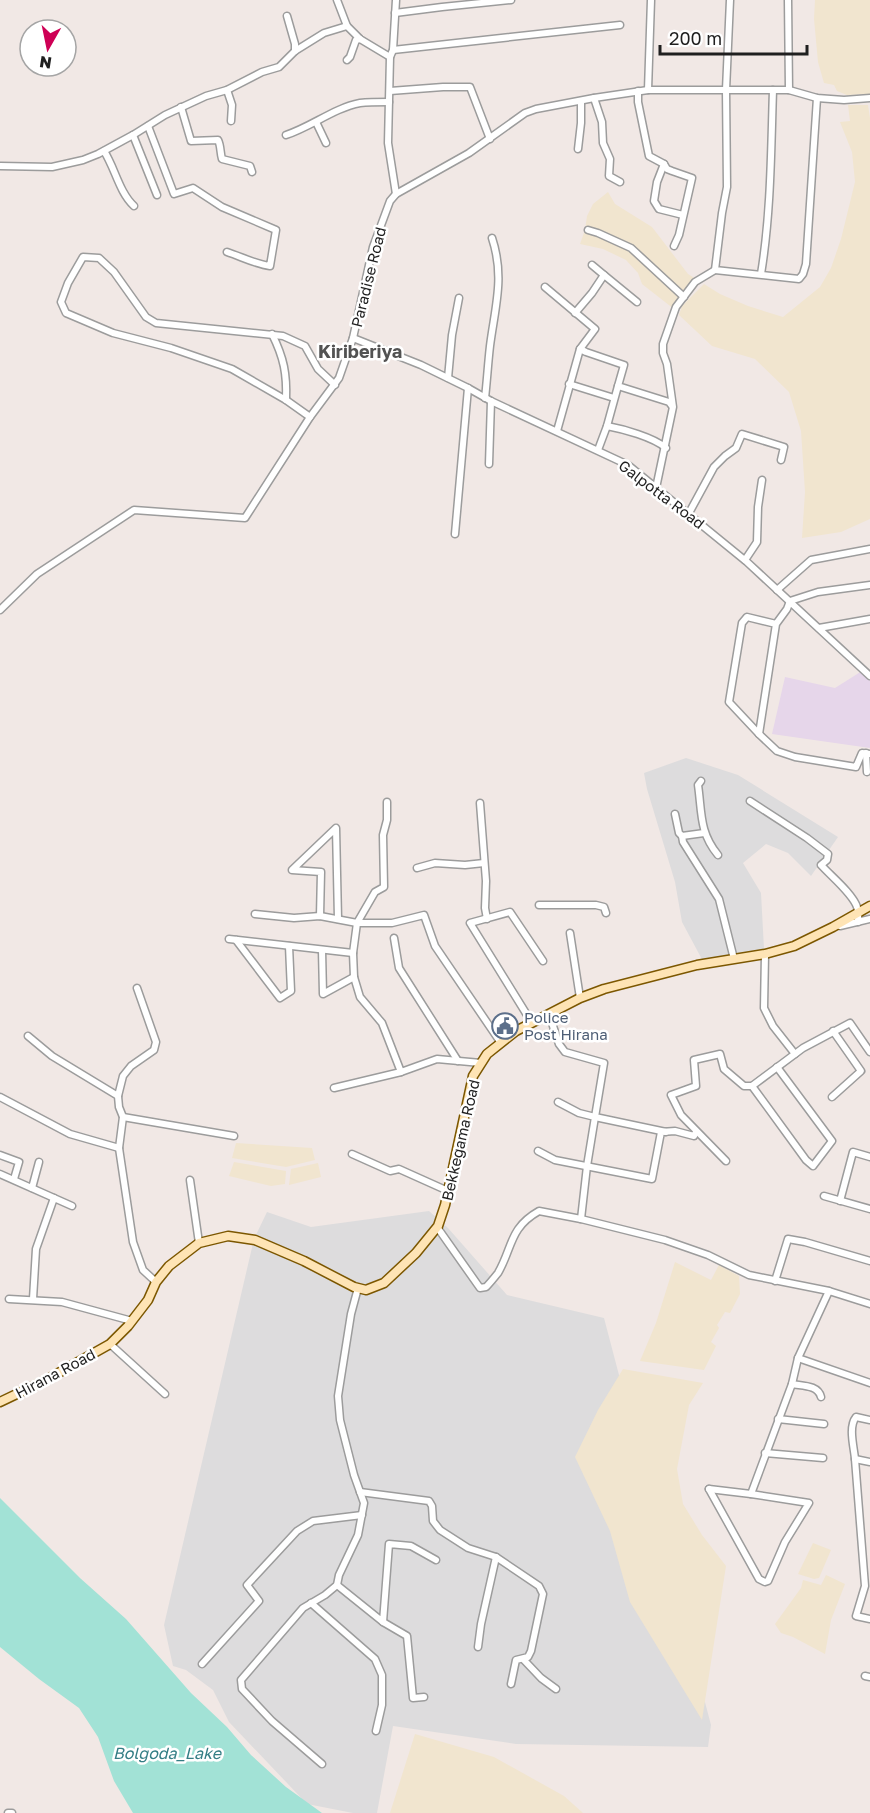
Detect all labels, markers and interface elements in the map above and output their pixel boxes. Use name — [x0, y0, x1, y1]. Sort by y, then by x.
north arrow — [18, 18, 78, 78]
scale bar — [660, 18, 807, 56]
text: 200 m — [669, 27, 722, 49]
text: N — [38, 52, 53, 74]
street label: Paradise Road — [347, 225, 389, 329]
district label: Kiriberiya — [318, 340, 402, 362]
street label: Galpotta Road — [615, 456, 709, 532]
place label: Police Post Hirana — [524, 1008, 608, 1043]
public building icon: Police Post Hirana — [490, 1011, 520, 1041]
street label: Bekkegama Road — [437, 1078, 483, 1202]
street label: Hirana Road — [12, 1344, 98, 1402]
water label: Bolgoda_Lake — [113, 1743, 223, 1763]

